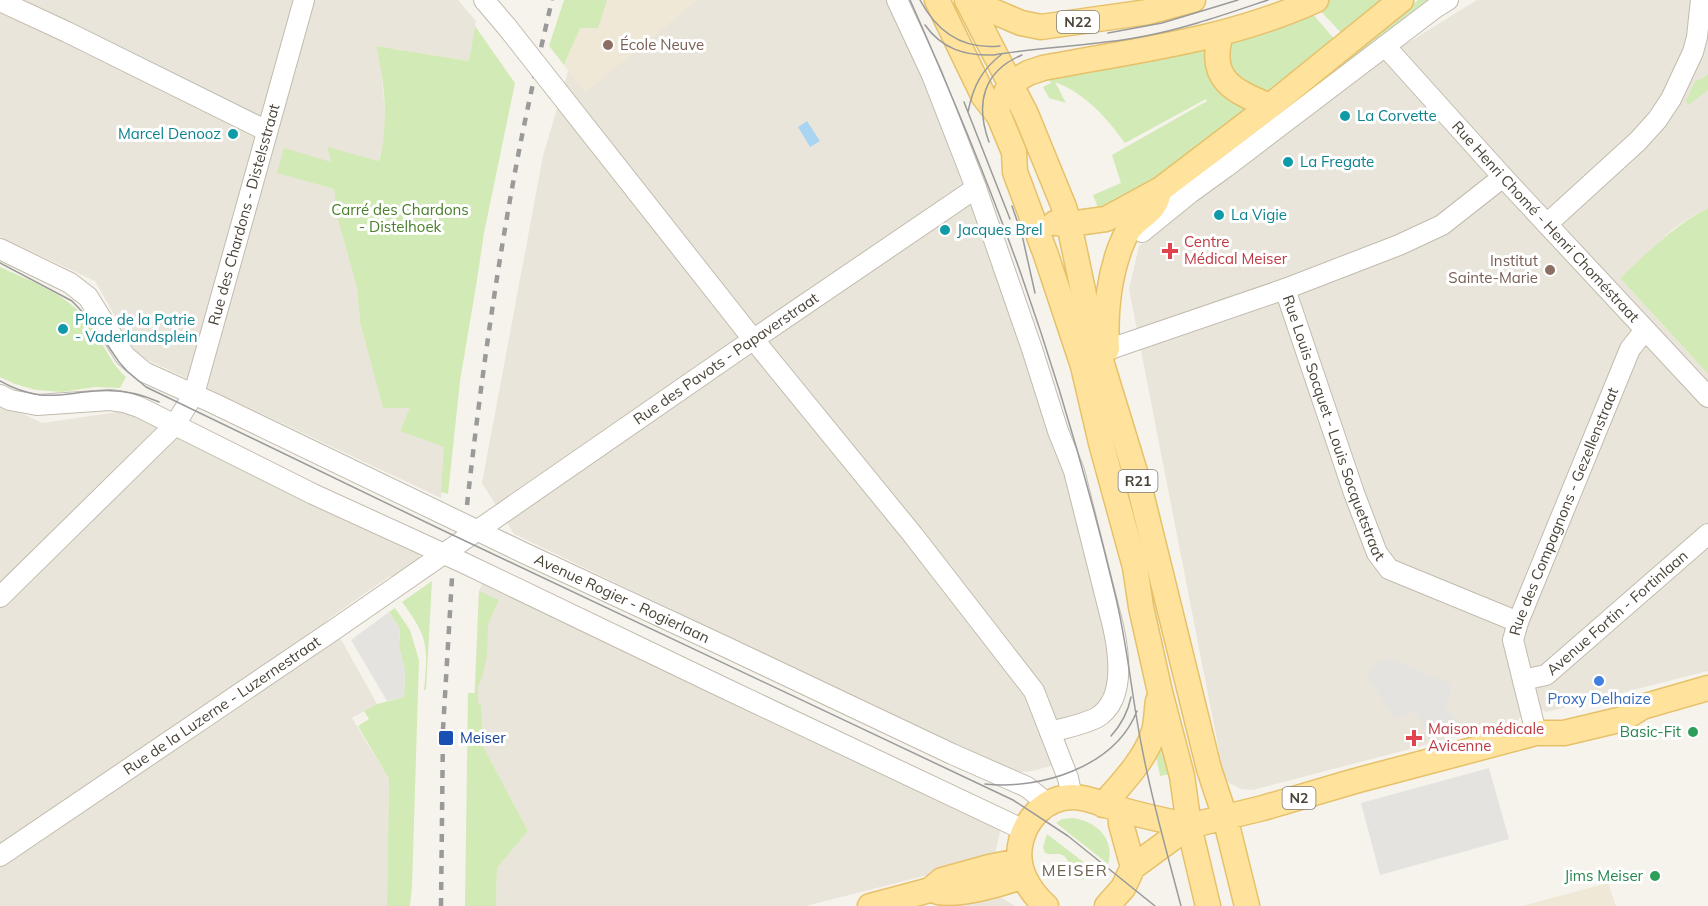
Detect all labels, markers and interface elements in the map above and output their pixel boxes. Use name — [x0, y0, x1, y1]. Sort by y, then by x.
road number: N22 — [1057, 11, 1099, 33]
place label: École Neuve — [620, 35, 704, 54]
marker: École Neuve — [601, 38, 615, 52]
street label: Rue des Chardons - Distelsstraat — [204, 102, 284, 327]
place label: La Corvette — [1357, 106, 1437, 125]
marker: La Corvette — [1338, 109, 1352, 123]
street label: Rue Henri Chomé - Henri Choméstraat — [1448, 117, 1644, 326]
place label: Marcel Denooz — [118, 124, 221, 143]
marker: Marcel Denooz — [226, 127, 240, 141]
place label: La Fregate — [1300, 152, 1374, 171]
marker: La Fregate — [1281, 155, 1295, 169]
park label: Carré des Chardons - Distelhoek — [331, 200, 469, 236]
place label: La Vigie — [1231, 205, 1287, 224]
marker: La Vigie — [1212, 208, 1226, 222]
place label: Jacques Brel — [957, 220, 1043, 239]
marker: Jacques Brel — [938, 223, 952, 237]
place label: Centre Médical Meiser — [1184, 232, 1288, 268]
marker: Centre Médical Meiser — [1161, 242, 1179, 260]
place label: Institut Sainte-Marie — [1448, 251, 1538, 287]
marker: Institut Sainte-Marie — [1543, 263, 1557, 277]
street label: Rue des Pavots - Papaverstraat — [629, 288, 822, 429]
street label: Rue Louis Socquet - Louis Socquetstraat — [1279, 292, 1389, 564]
place label: Place de la Patrie - Vaderlandsplein — [75, 310, 197, 346]
marker: Place de la Patrie - Vaderlandsplein — [56, 322, 70, 336]
street label: Rue des Compagnons - Gezellenstraat — [1505, 384, 1622, 638]
road number: R21 — [1118, 470, 1158, 492]
street label: Avenue Fortin - Fortinlaan — [1542, 546, 1692, 679]
street label: Avenue Rogier - Rogierlaan — [532, 549, 713, 647]
street label: Rue de la Luzerne - Luzernestraat — [119, 632, 324, 779]
marker: Proxy Delhaize — [1592, 674, 1606, 688]
place label: Proxy Delhaize — [1547, 689, 1651, 708]
place label: Maison médicale Avicenne — [1428, 719, 1544, 755]
place label: Basic-Fit — [1620, 722, 1681, 741]
marker: Basic-Fit — [1686, 725, 1700, 739]
place label: Meiser — [460, 728, 506, 747]
marker: Meiser — [437, 729, 455, 747]
marker: Maison médicale Avicenne — [1405, 729, 1423, 747]
road number: N2 — [1282, 787, 1316, 809]
district label: MEISER — [1042, 860, 1108, 880]
place label: Jims Meiser — [1564, 866, 1644, 885]
marker: Jims Meiser — [1648, 869, 1662, 883]

